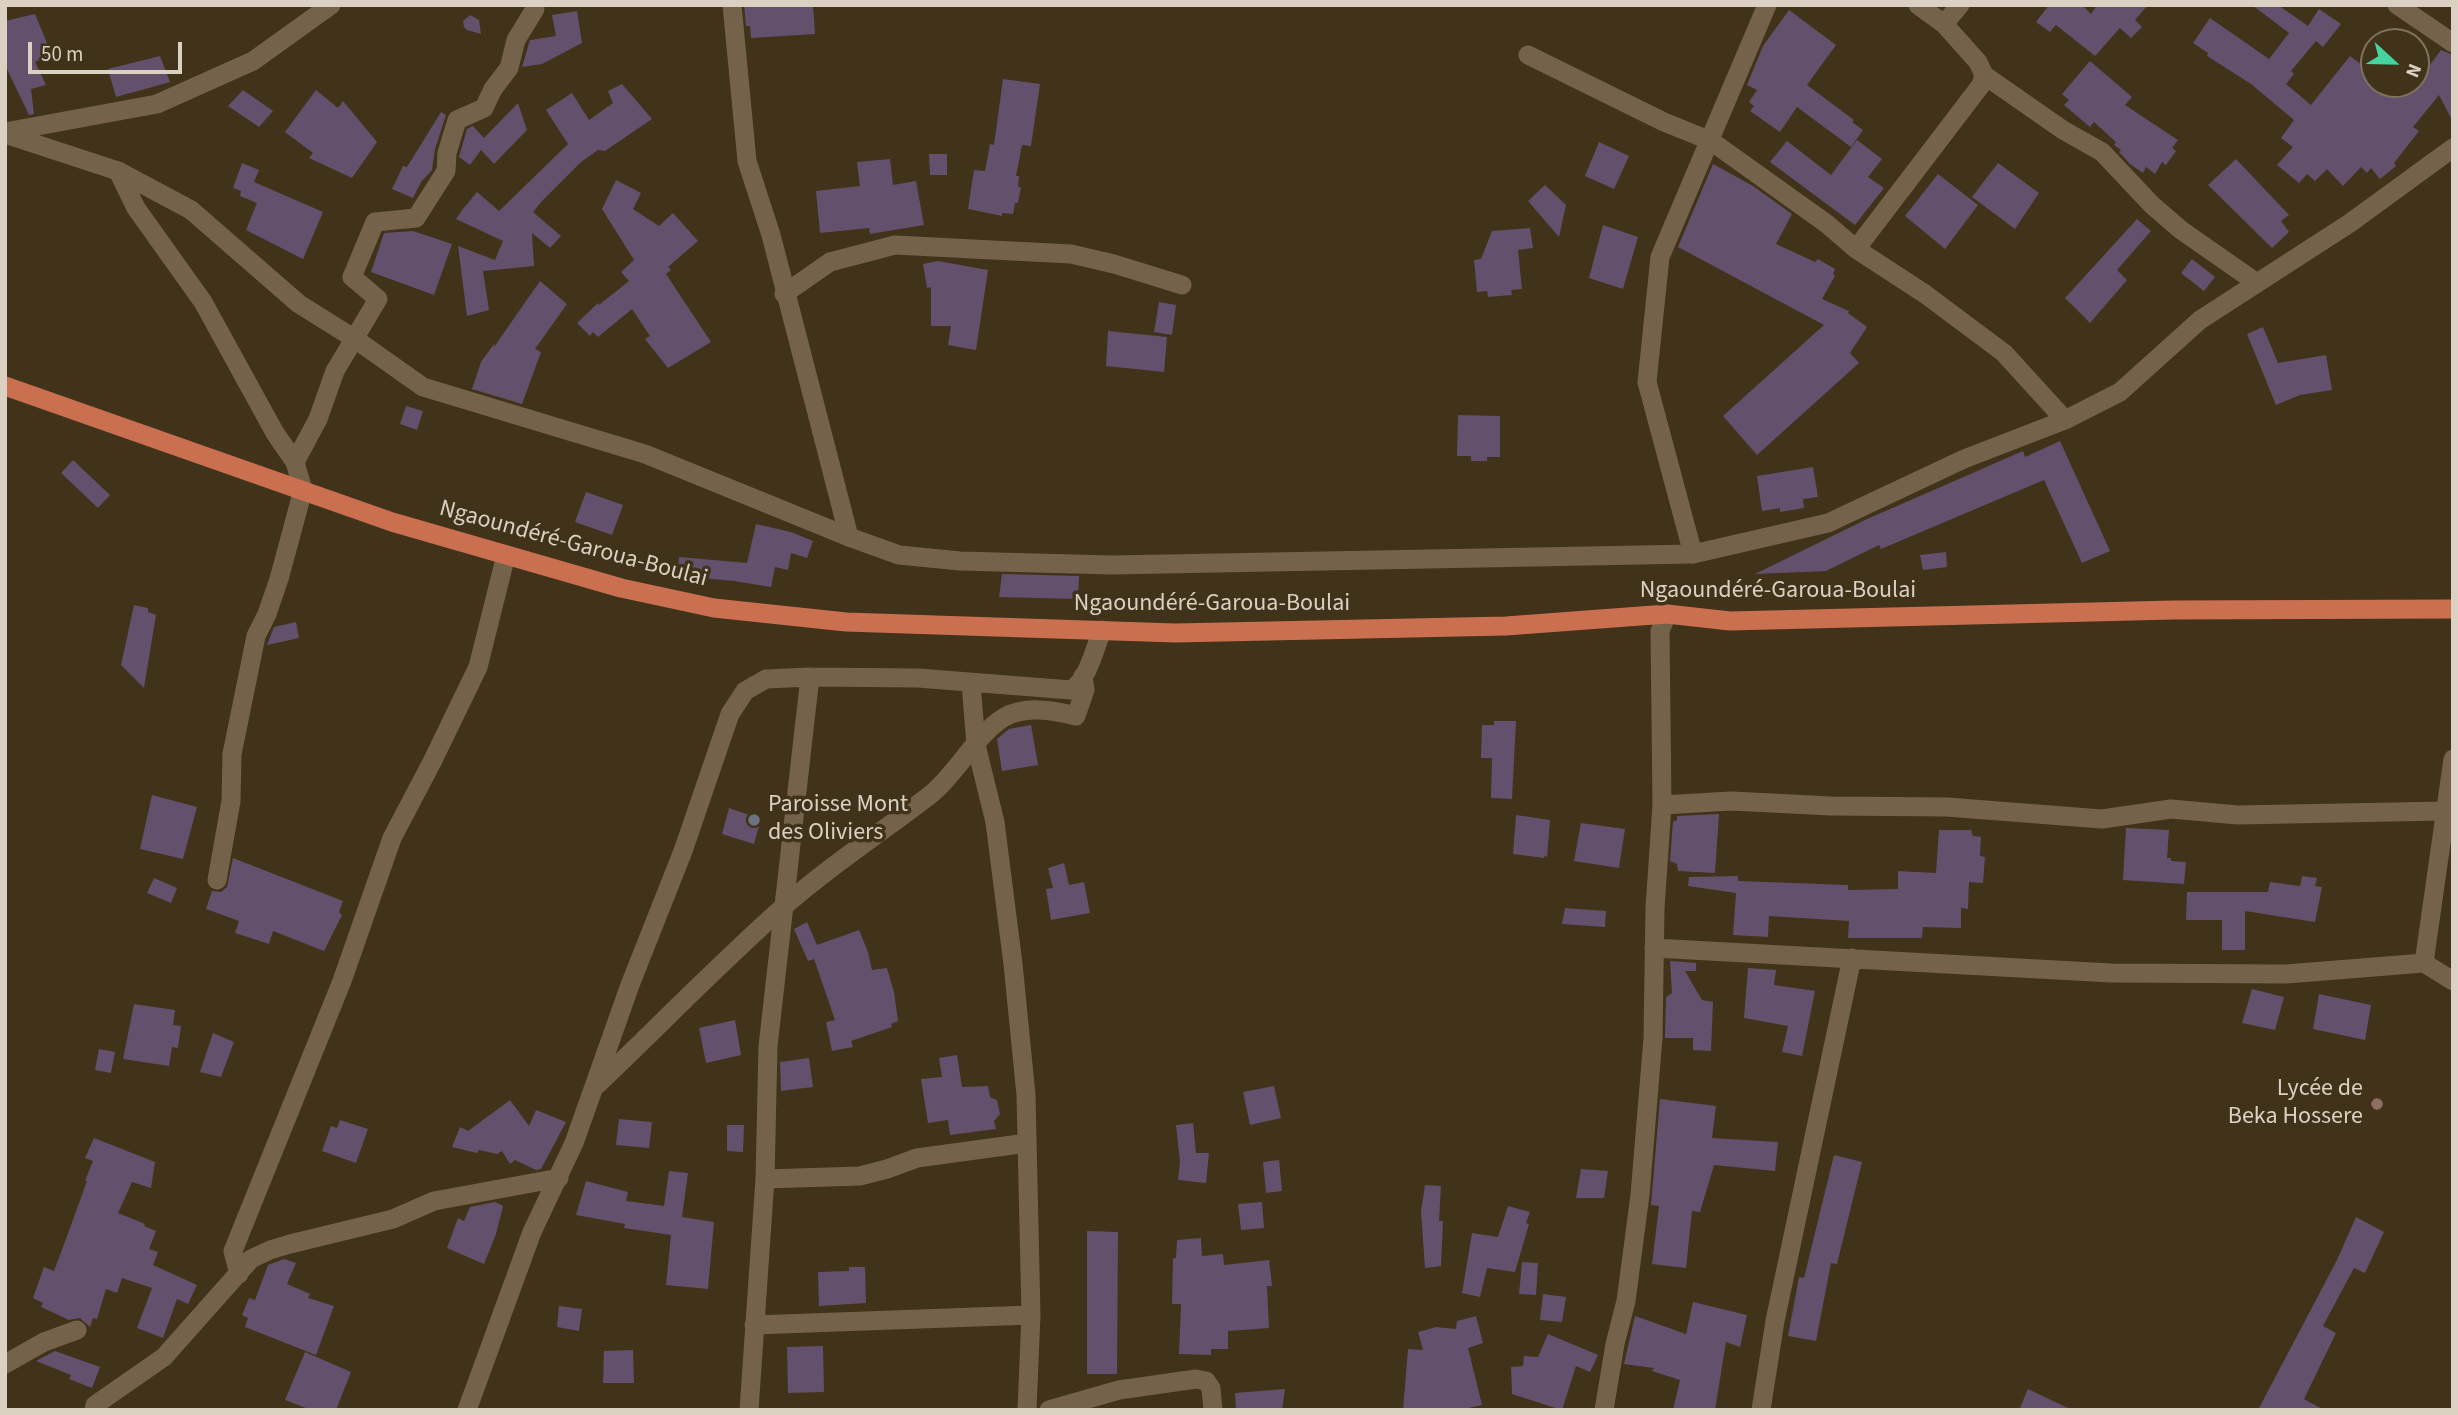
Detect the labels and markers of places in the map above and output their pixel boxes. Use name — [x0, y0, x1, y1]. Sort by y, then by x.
place label: Paroisse Mont des Oliviers — [768, 792, 908, 848]
marker: Paroisse Mont des Oliviers — [746, 812, 762, 828]
place label: Lycée de Beka Hossere — [2228, 1076, 2363, 1132]
marker: Lycée de Beka Hossere — [2369, 1096, 2385, 1112]

